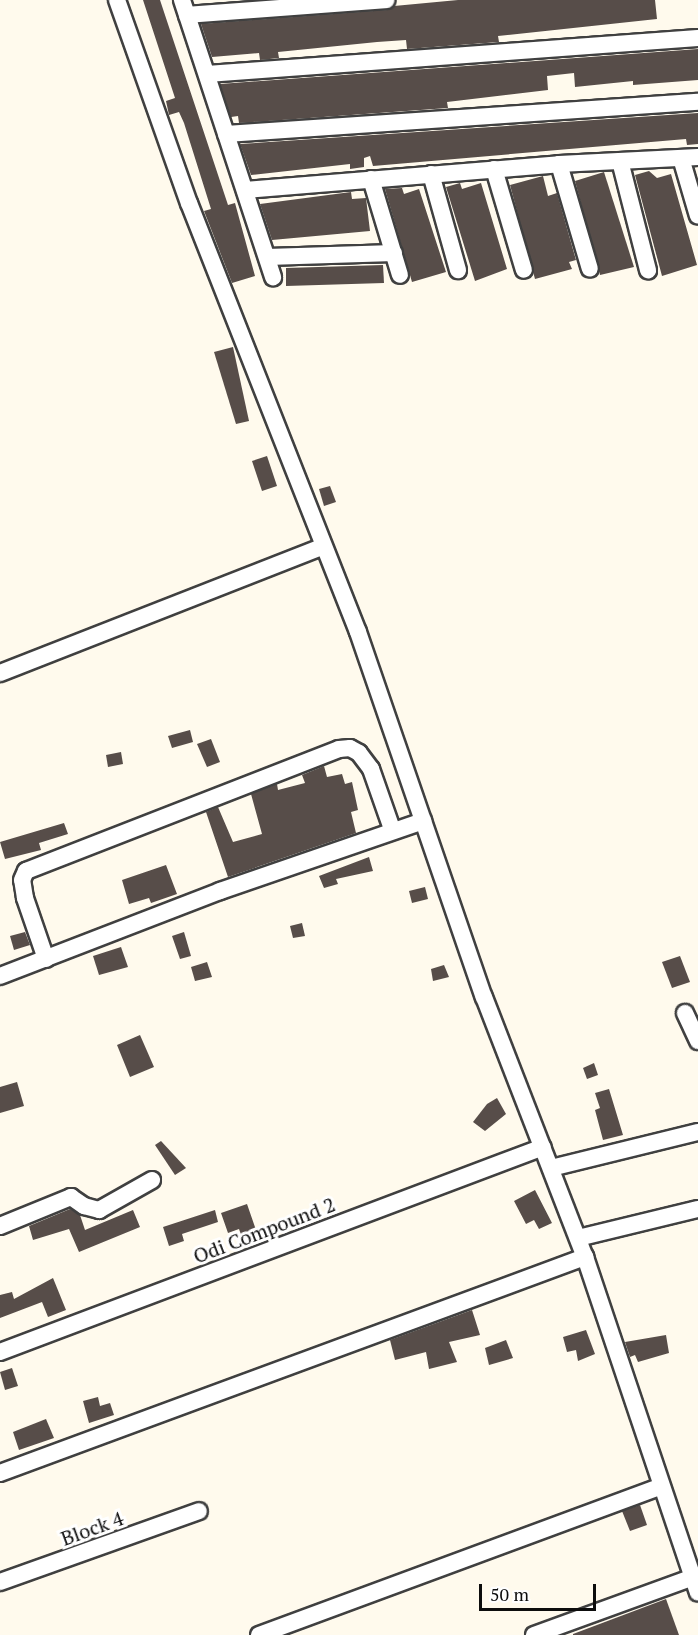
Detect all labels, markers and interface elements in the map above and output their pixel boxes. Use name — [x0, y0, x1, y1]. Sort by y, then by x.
street label: Odi Compound 2 — [190, 1192, 338, 1268]
street label: Block 4 — [58, 1506, 126, 1550]
scale bar — [482, 1572, 599, 1610]
text: 50 m — [490, 1582, 529, 1606]

